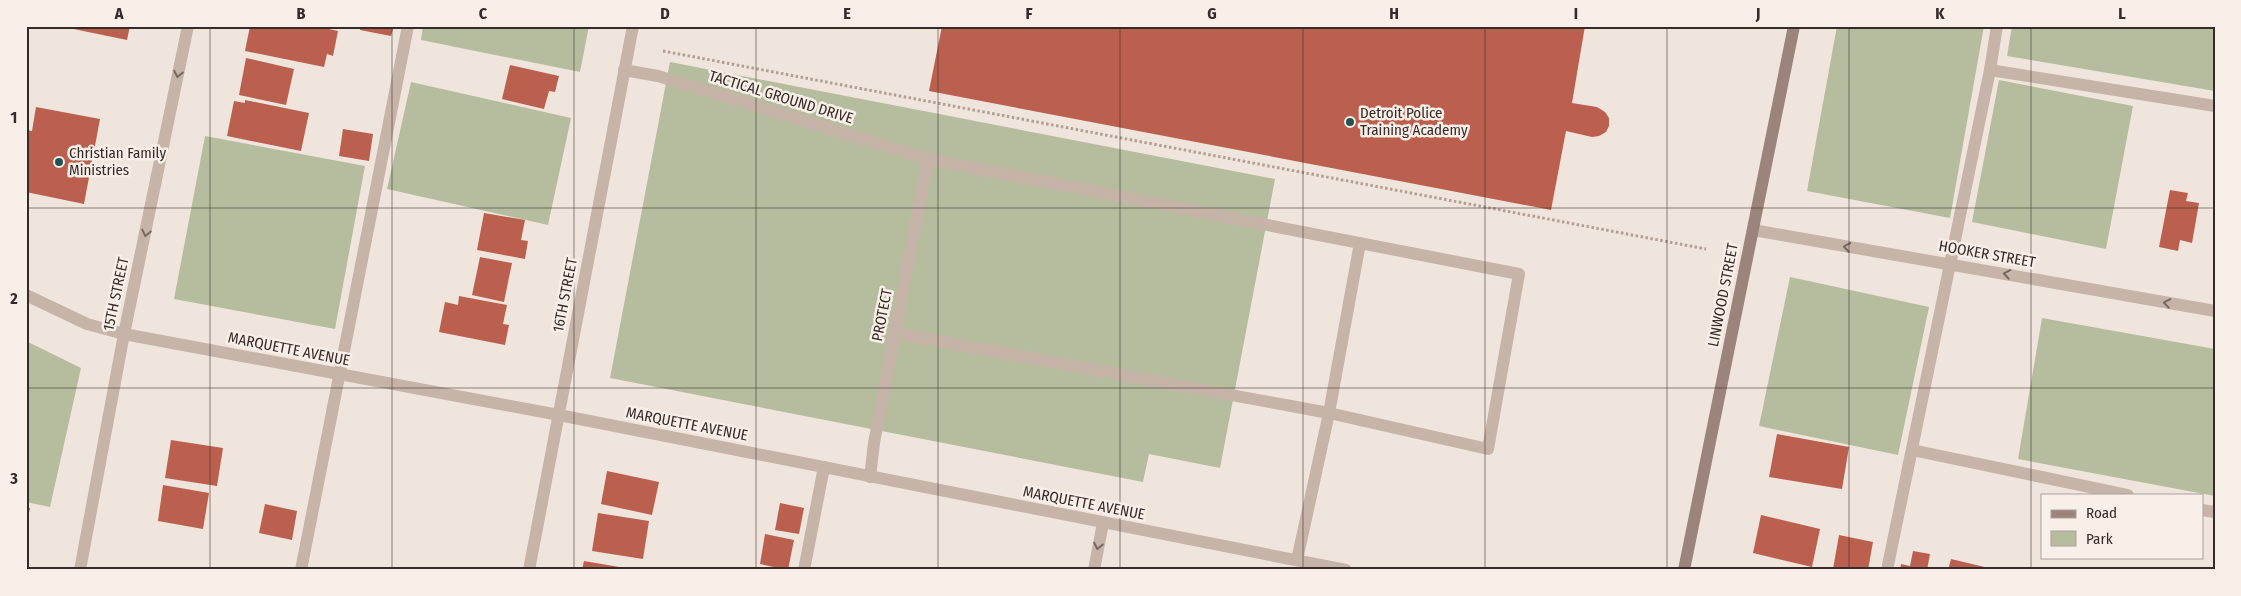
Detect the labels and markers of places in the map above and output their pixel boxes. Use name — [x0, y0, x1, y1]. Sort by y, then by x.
place label: Detroit Police Training Academy — [1360, 104, 1468, 139]
marker: Detroit Police Training Academy — [1344, 116, 1356, 128]
place label: Christian Family Ministries — [69, 144, 166, 179]
marker: Christian Family Ministries — [53, 156, 65, 168]

